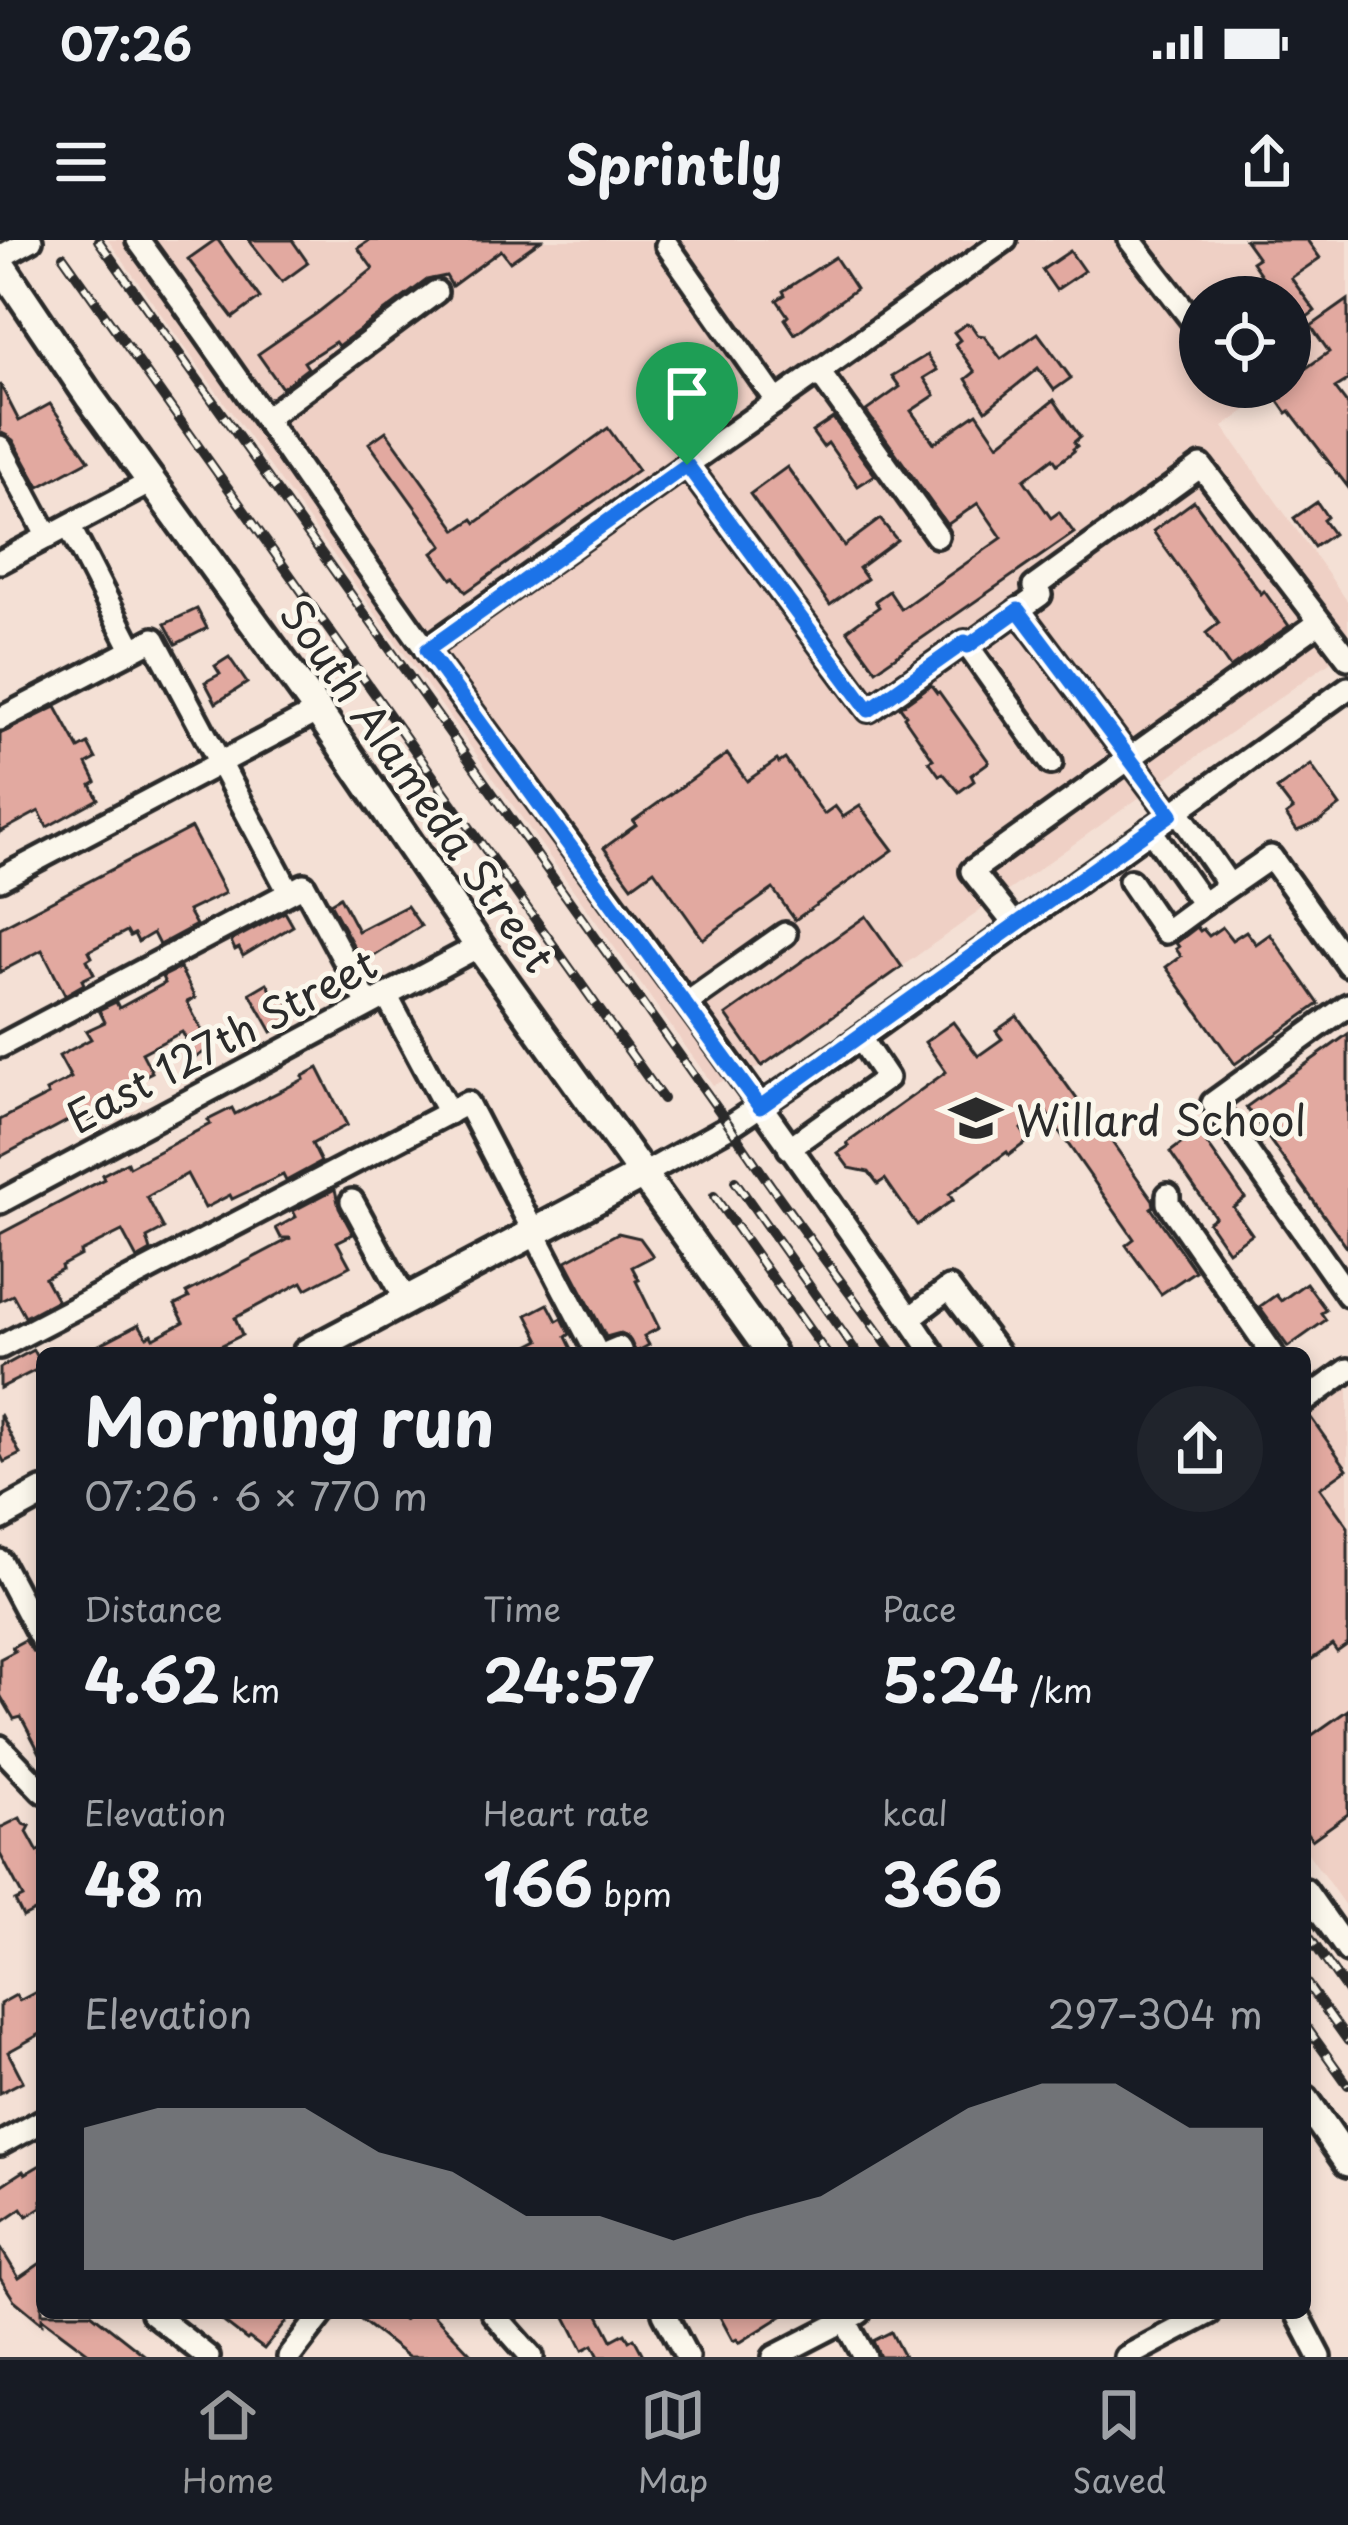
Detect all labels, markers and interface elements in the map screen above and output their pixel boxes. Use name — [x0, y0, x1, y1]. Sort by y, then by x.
text: 07:26 — [60, 8, 192, 76]
text: Sprintly — [566, 122, 782, 203]
icon: menu — [48, 129, 114, 195]
icon: share — [1234, 129, 1300, 195]
map controls — [1179, 276, 1311, 408]
button: locate — [1179, 276, 1311, 408]
pin — [636, 342, 738, 465]
icon: arrive — [654, 360, 720, 426]
street label: South Alameda Street — [266, 586, 572, 984]
street label: East 127th Street — [55, 931, 387, 1147]
place label: Willard School — [1016, 1087, 1306, 1150]
school or university icon: Willard School — [947, 1089, 1005, 1147]
text: Morning run — [84, 1370, 494, 1469]
button: share — [1137, 1386, 1263, 1512]
text: 07:26 · 6 × 770 m — [84, 1465, 428, 1524]
text: Distance — [84, 1583, 222, 1633]
text: Time — [483, 1583, 561, 1633]
text: Pace — [882, 1583, 956, 1633]
text: 4.62 — [84, 1633, 220, 1723]
text: 24:57 — [483, 1633, 653, 1723]
text: 5:24 — [882, 1633, 1019, 1723]
text: km — [220, 1664, 280, 1714]
text: /km — [1019, 1664, 1093, 1714]
text: Elevation — [84, 1787, 226, 1837]
text: Heart rate — [483, 1787, 650, 1837]
text: kcal — [882, 1787, 948, 1837]
text: 48 — [84, 1837, 163, 1927]
text: 166 — [483, 1837, 593, 1927]
text: 366 — [882, 1837, 1003, 1927]
text: m — [163, 1868, 204, 1918]
text: bpm — [593, 1868, 672, 1918]
text: Elevation — [84, 1983, 252, 2042]
text: 297–304 m — [1047, 1983, 1263, 2042]
tab: Home — [182, 2382, 274, 2504]
tab: Map — [638, 2382, 708, 2504]
tab: Saved — [1072, 2382, 1166, 2504]

